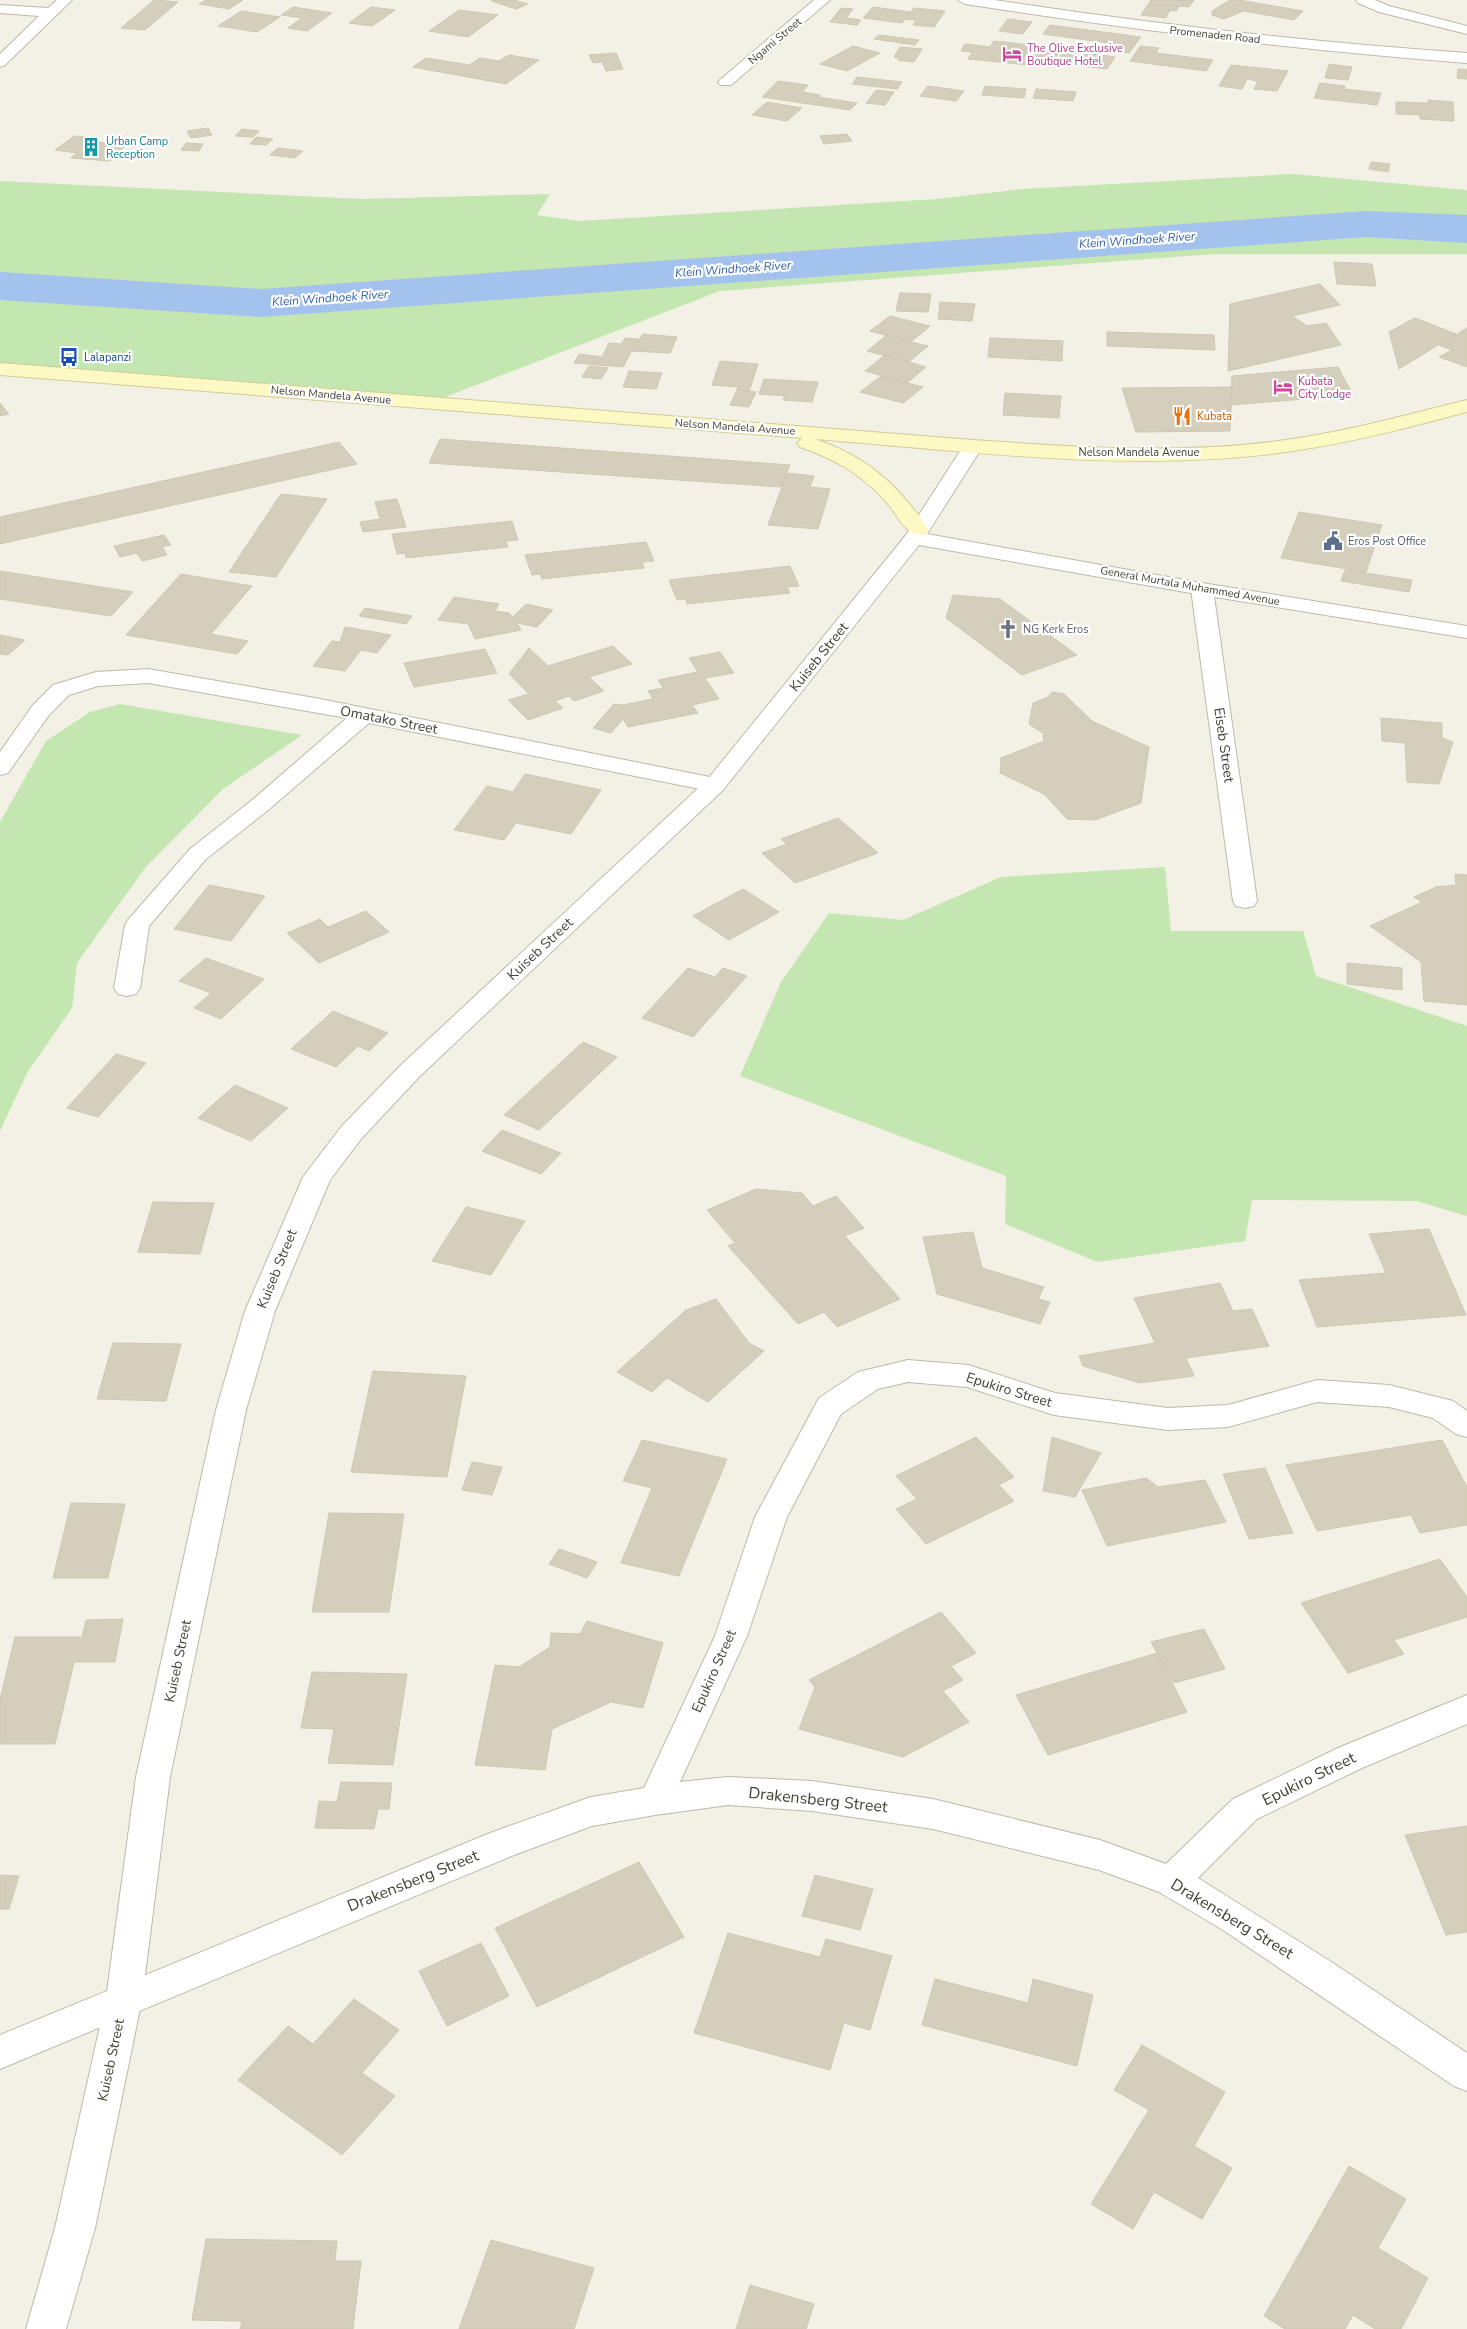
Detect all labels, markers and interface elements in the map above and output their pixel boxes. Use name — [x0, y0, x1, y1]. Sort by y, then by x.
street label: Ngami Street — [745, 14, 805, 68]
street label: Promenaden Road — [1169, 23, 1261, 47]
place label: The Olive Exclusive Boutique Hotel — [1027, 41, 1123, 69]
hotel icon: The Olive Exclusive Boutique Hotel — [1001, 43, 1023, 65]
place label: Urban Camp Reception — [106, 134, 168, 162]
building icon: Urban Camp Reception — [80, 136, 102, 158]
water label: Klein Windhoek River — [1078, 228, 1196, 252]
water label: Klein Windhoek River — [674, 257, 792, 281]
water label: Klein Windhoek River — [271, 286, 389, 310]
bus stop icon: Lalapanzi — [58, 346, 80, 368]
place label: Lalapanzi — [84, 350, 131, 365]
place label: Kubata City Lodge — [1298, 374, 1351, 402]
hotel icon: Kubata City Lodge — [1272, 376, 1294, 398]
street label: Nelson Mandela Avenue — [270, 382, 392, 408]
restaurant icon: Kubata — [1171, 405, 1193, 427]
place label: Kubata — [1197, 409, 1232, 424]
street label: Nelson Mandela Avenue — [674, 415, 796, 439]
street label: Nelson Mandela Avenue — [1079, 445, 1200, 460]
public building icon: Eros Post Office — [1322, 530, 1344, 552]
place label: Eros Post Office — [1348, 534, 1426, 549]
street label: General Murtala Muhammed Avenue — [1099, 563, 1281, 609]
street label: Kuiseb Street — [785, 618, 853, 696]
church icon: NG Kerk Eros — [997, 618, 1019, 640]
place label: NG Kerk Eros — [1023, 622, 1089, 637]
street label: Omatako Street — [339, 701, 439, 739]
street label: Eiseb Street — [1209, 706, 1239, 784]
street label: Kuiseb Street — [503, 913, 577, 985]
street label: Kuiseb Street — [252, 1226, 302, 1311]
street label: Epukiro Street — [964, 1368, 1054, 1412]
street label: Kuiseb Street — [160, 1618, 196, 1704]
street label: Epukiro Street — [687, 1626, 741, 1715]
street label: Epukiro Street — [1259, 1747, 1360, 1811]
street label: Drakensberg Street — [747, 1782, 889, 1818]
street label: Drakensberg Street — [344, 1844, 482, 1917]
street label: Drakensberg Street — [1166, 1874, 1298, 1965]
street label: Kuiseb Street — [93, 2017, 129, 2103]

